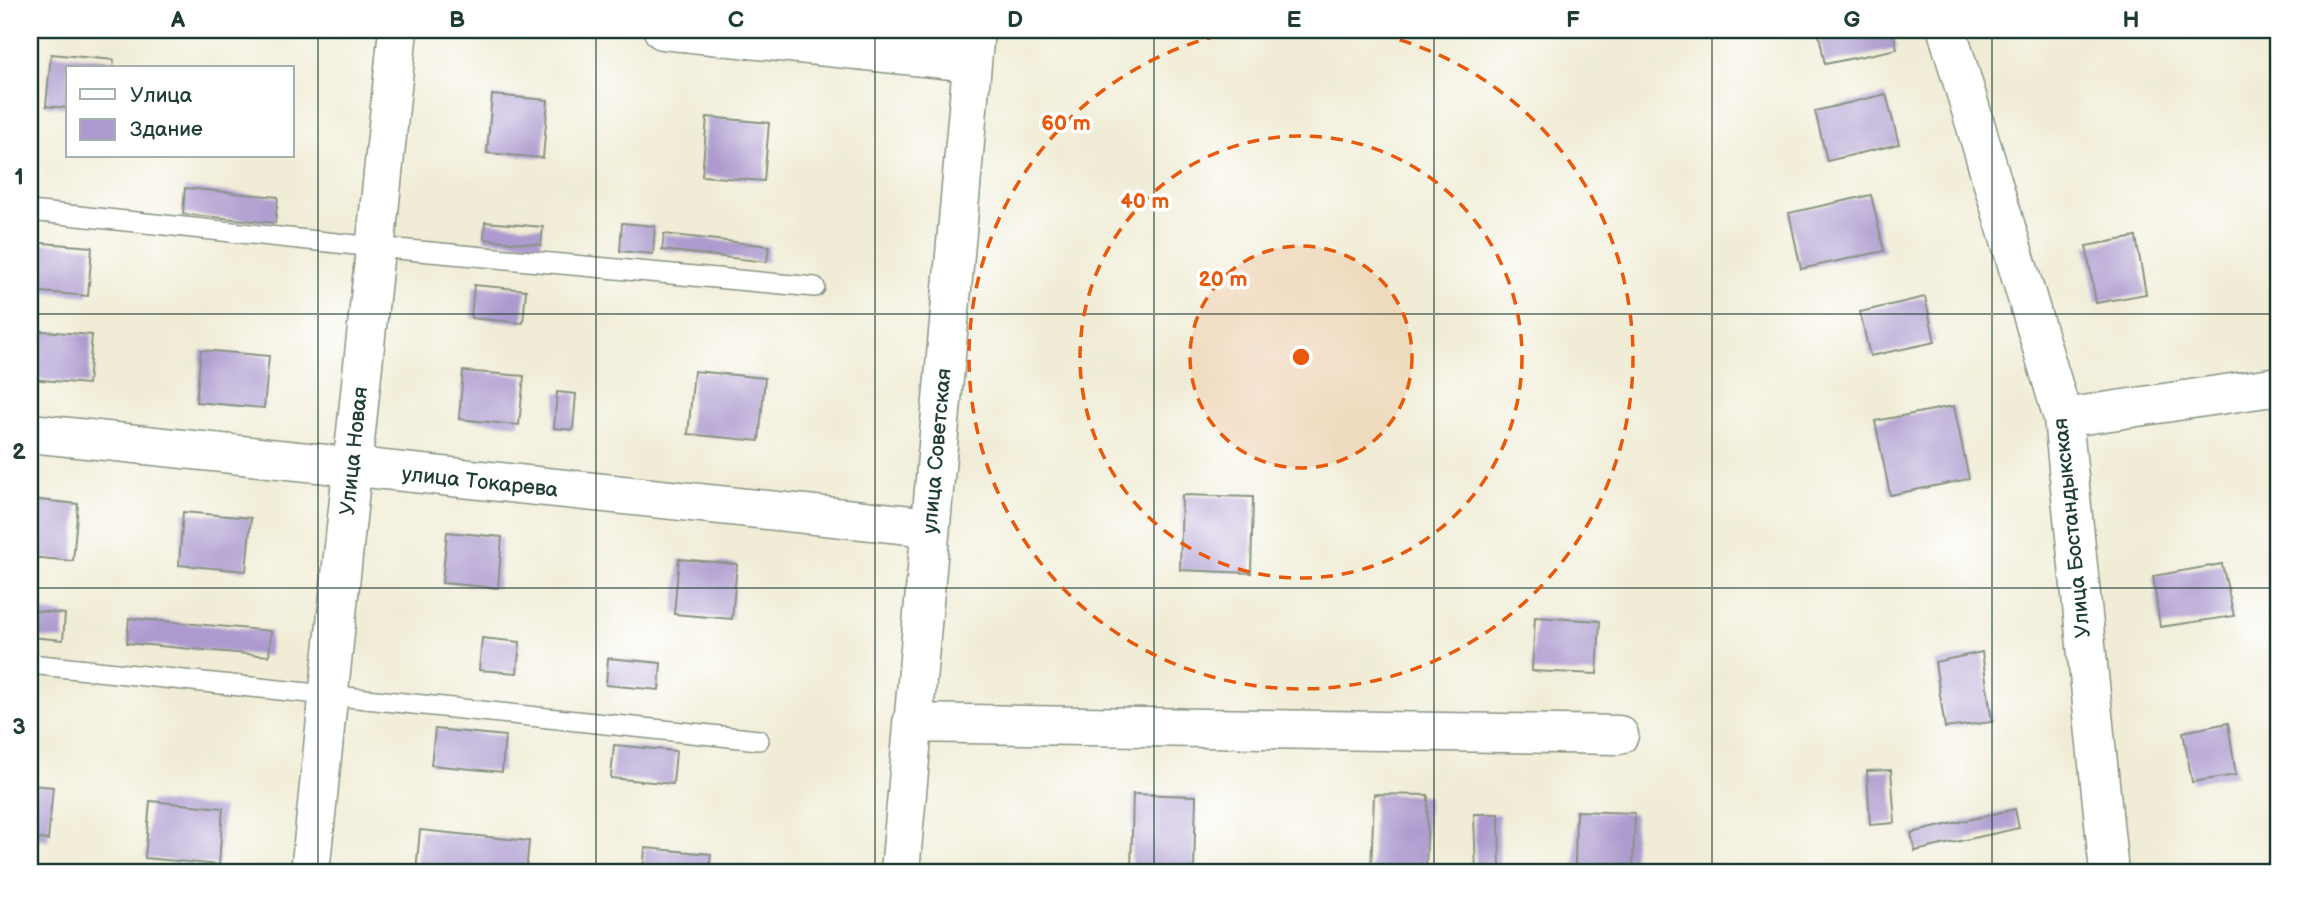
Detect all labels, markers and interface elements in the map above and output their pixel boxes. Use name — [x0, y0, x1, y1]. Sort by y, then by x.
text: A — [170, 6, 186, 34]
text: B — [449, 6, 465, 34]
text: C — [728, 6, 744, 34]
text: D — [1007, 6, 1023, 34]
text: E — [1287, 6, 1302, 34]
text: F — [1566, 6, 1580, 34]
text: G — [1844, 6, 1861, 34]
text: H — [2122, 6, 2140, 34]
legend — [66, 66, 294, 158]
text: Улица — [130, 83, 193, 108]
text: 60 m — [1041, 111, 1091, 136]
text: Здание — [130, 117, 203, 142]
text: 1 — [14, 163, 24, 191]
text: 40 m — [1120, 189, 1170, 214]
text: 20 m — [1199, 267, 1247, 292]
centre of rings — [1289, 345, 1313, 369]
street label: улица Советская — [917, 367, 957, 535]
street label: Улица Новая — [335, 385, 373, 517]
street label: Улица Бостандыкская — [2048, 417, 2096, 639]
text: 2 — [12, 438, 26, 466]
street label: улица Токарева — [401, 461, 560, 503]
text: 3 — [12, 713, 26, 741]

